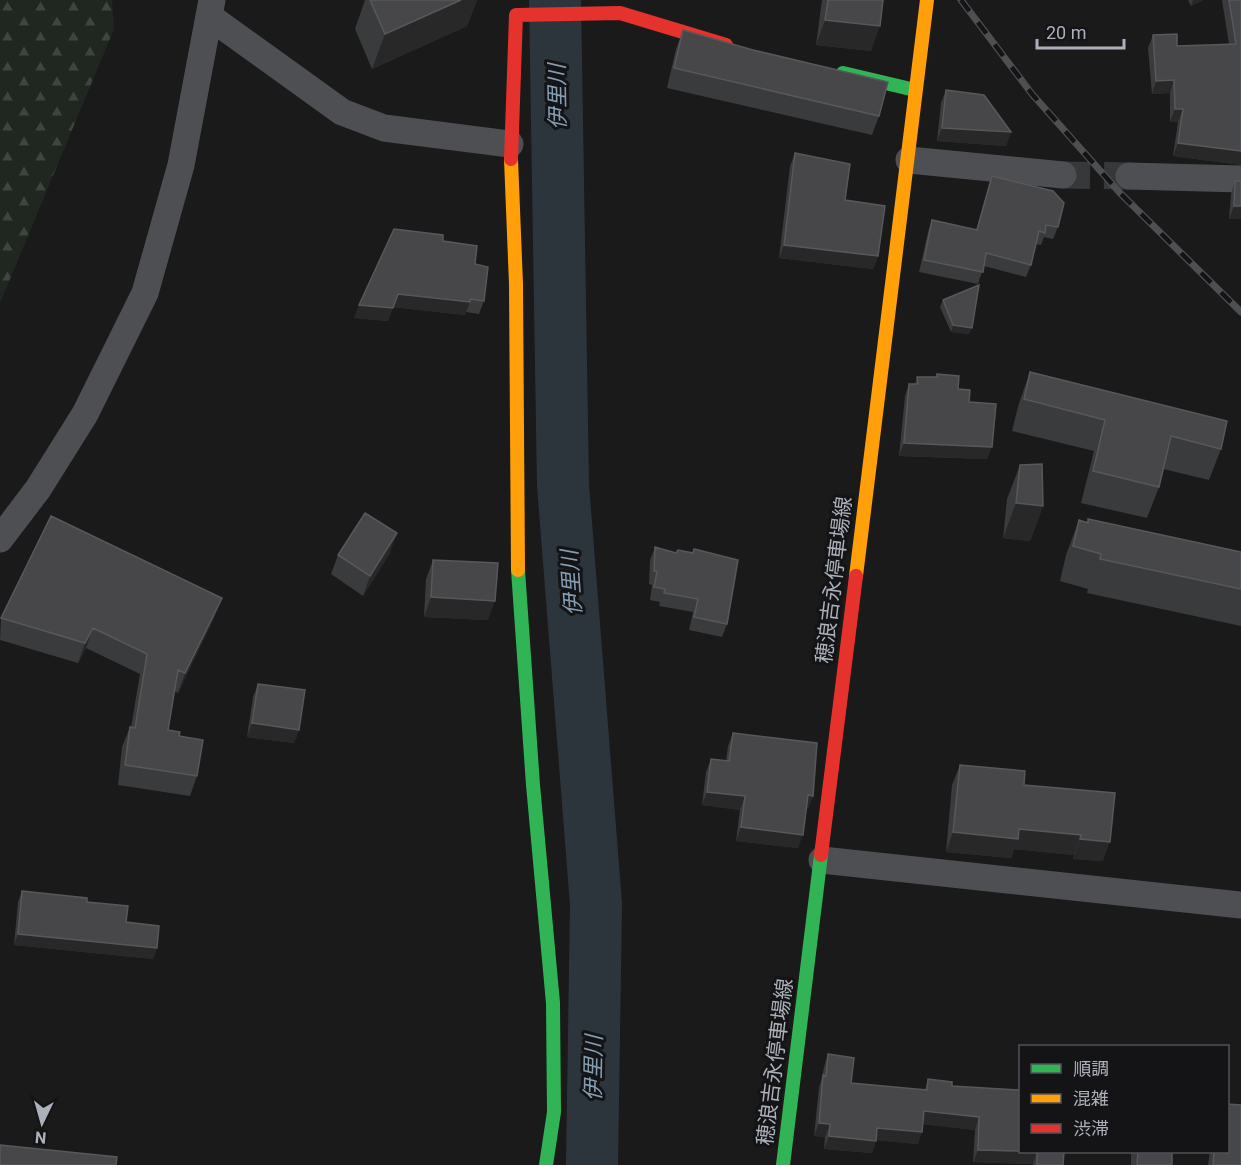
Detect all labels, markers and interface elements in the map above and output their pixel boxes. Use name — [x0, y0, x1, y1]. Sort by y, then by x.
scale bar — [1037, 12, 1124, 50]
text: 20 m — [1046, 22, 1086, 43]
water label: 伊里川 — [544, 62, 571, 130]
street label: 穂浪吉永停車場線 — [812, 495, 856, 665]
water label: 伊里川 — [557, 547, 586, 617]
street label: 穂浪吉永停車場線 — [753, 977, 797, 1147]
water label: 伊里川 — [580, 1033, 607, 1101]
legend — [1019, 1045, 1229, 1153]
text: 順調 — [1073, 1058, 1109, 1079]
text: 混雑 — [1073, 1088, 1109, 1109]
north arrow — [12, 1093, 72, 1153]
text: 渋滞 — [1073, 1118, 1109, 1139]
text: N — [34, 1127, 47, 1147]

